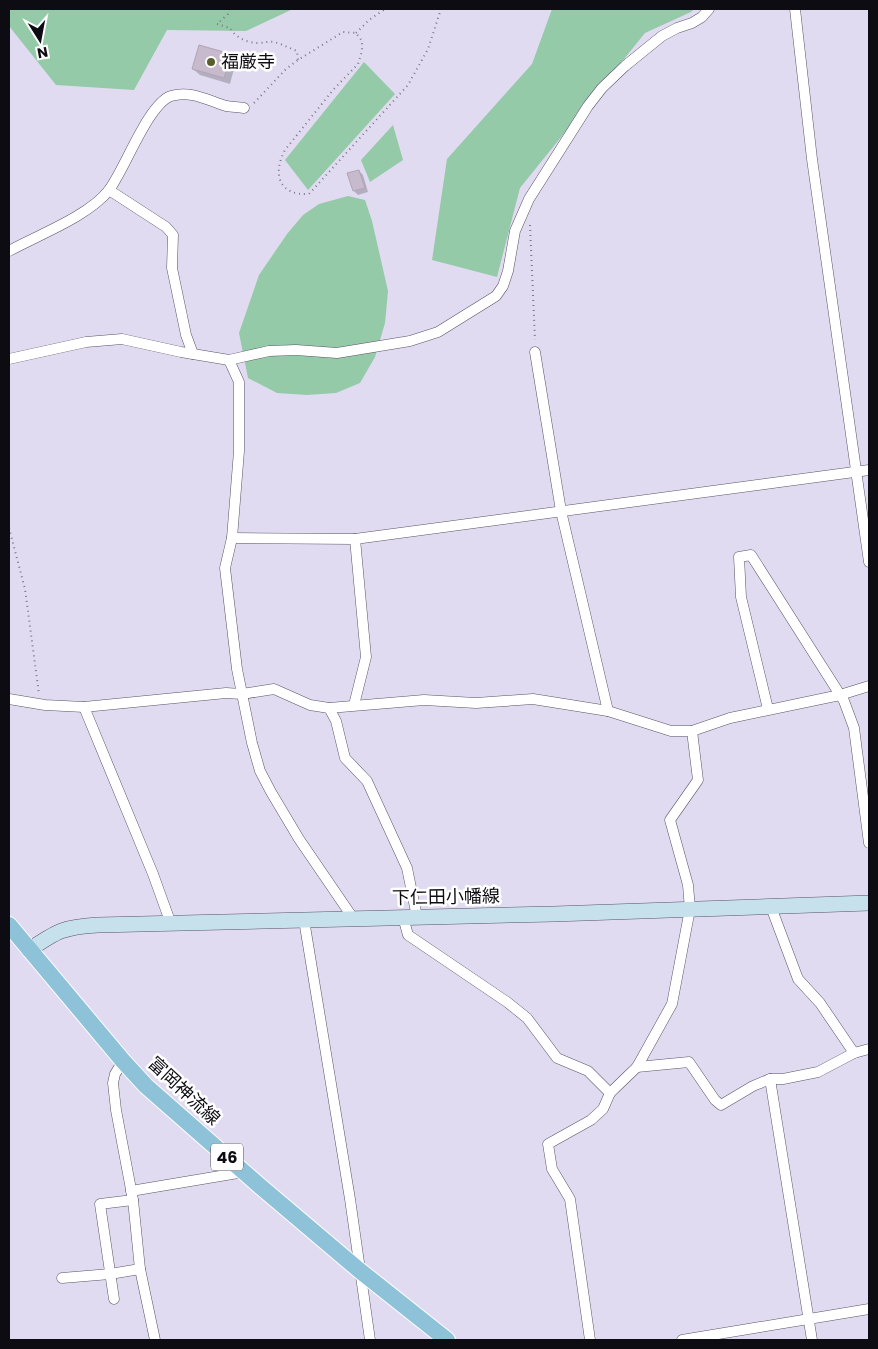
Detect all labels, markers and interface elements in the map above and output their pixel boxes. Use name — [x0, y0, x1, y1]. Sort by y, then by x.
north arrow — [15, 15, 65, 65]
text: N — [35, 42, 50, 64]
place label: 福厳寺 — [221, 49, 275, 74]
marker: 福厳寺 — [205, 56, 217, 68]
street label: 下仁田小幡線 — [392, 883, 500, 910]
street label: 富岡神流線 — [143, 1051, 226, 1130]
road number: 46 — [211, 1144, 243, 1170]

